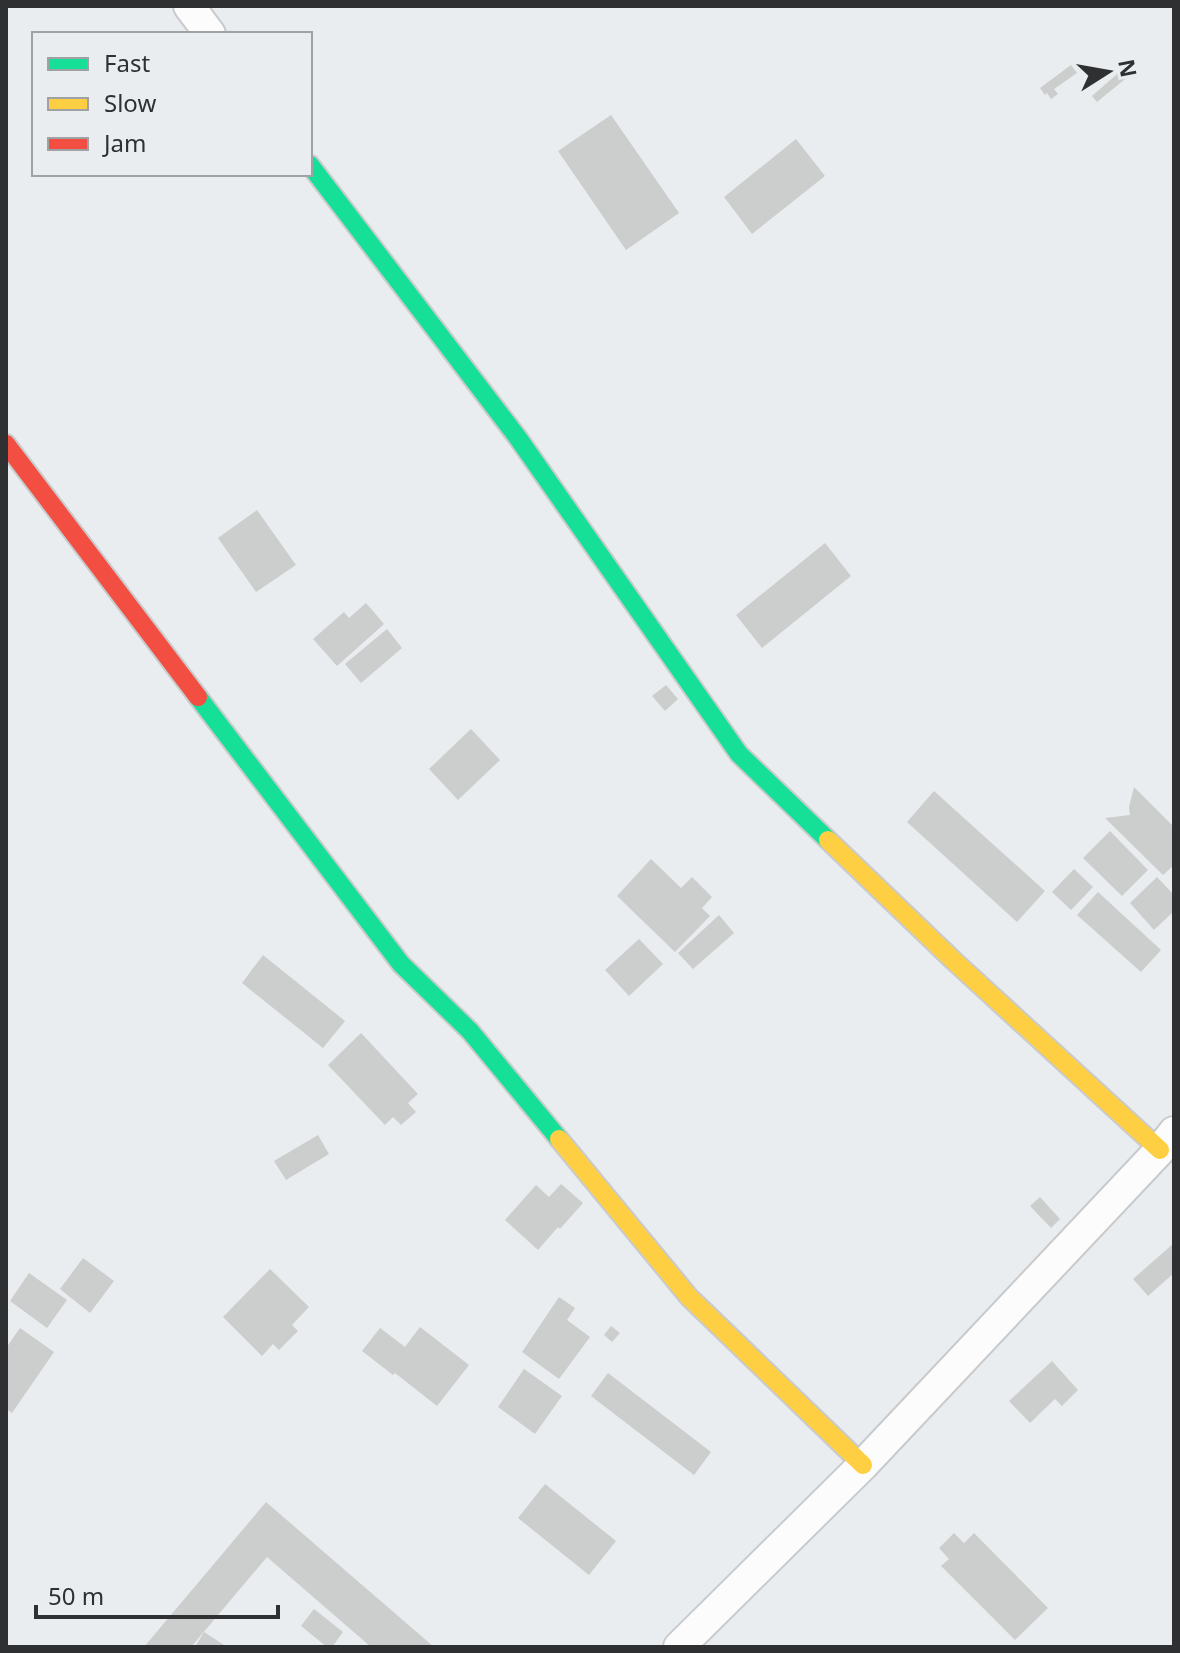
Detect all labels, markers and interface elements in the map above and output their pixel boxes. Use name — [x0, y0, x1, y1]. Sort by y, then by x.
legend — [32, 32, 312, 176]
north arrow — [1068, 32, 1148, 112]
text: Fast — [104, 46, 150, 79]
text: N — [1112, 56, 1145, 80]
text: Slow — [104, 86, 156, 119]
text: Jam — [102, 126, 146, 159]
scale bar — [36, 1569, 278, 1619]
text: 50 m — [48, 1579, 104, 1612]

